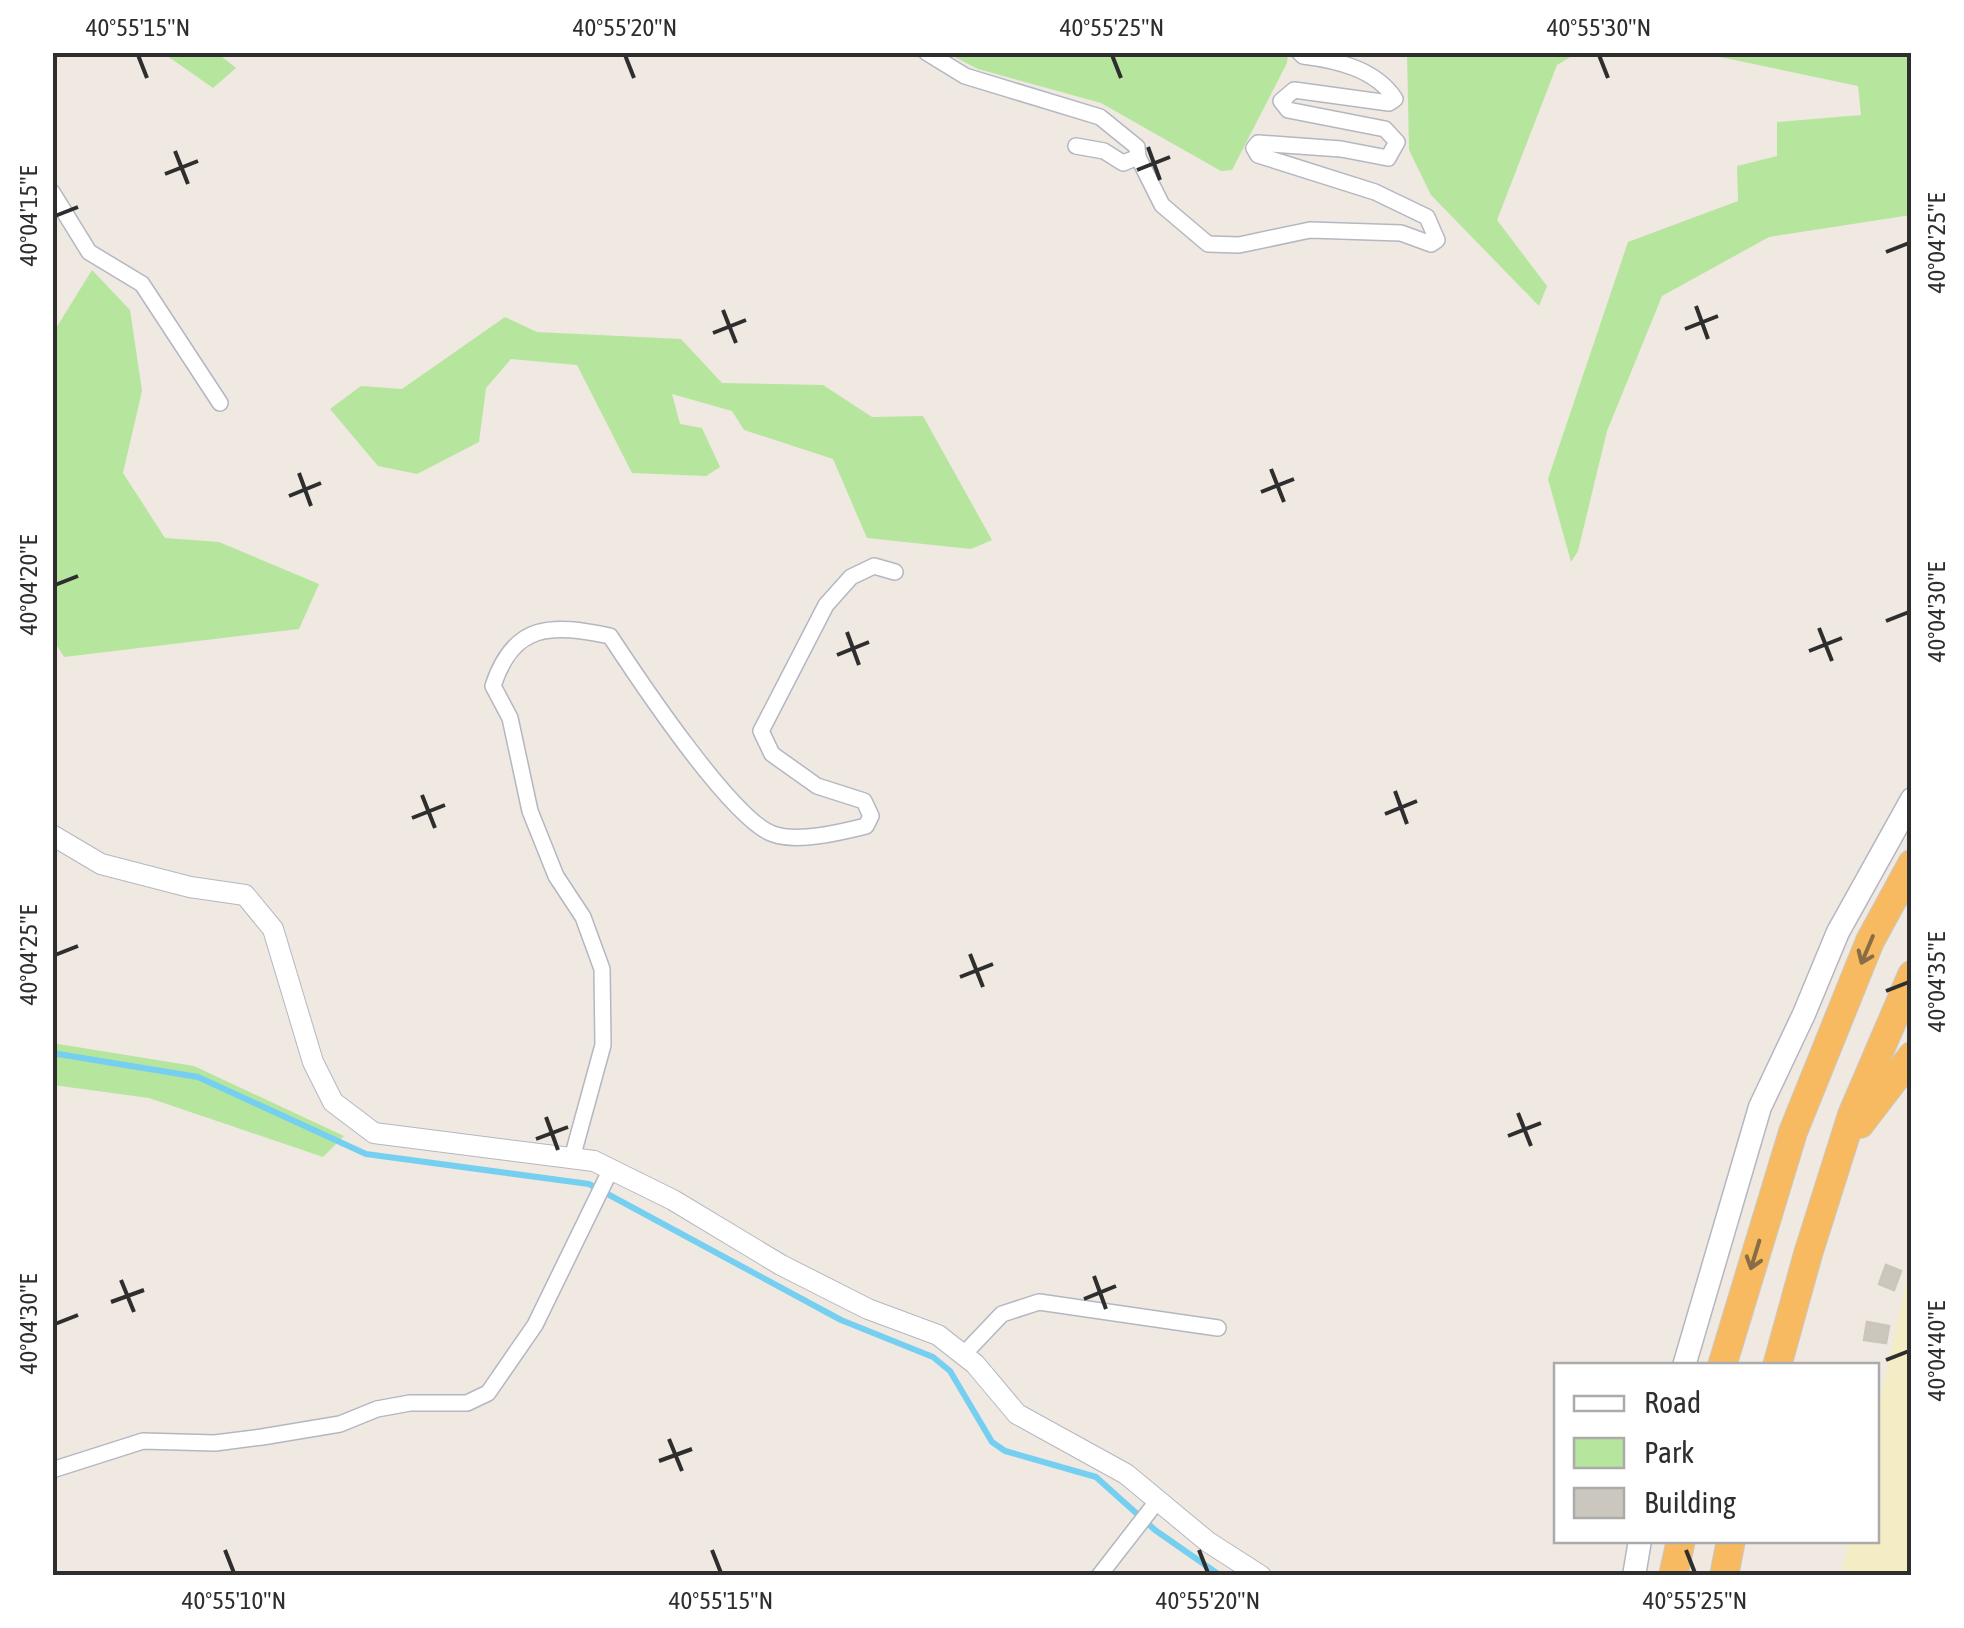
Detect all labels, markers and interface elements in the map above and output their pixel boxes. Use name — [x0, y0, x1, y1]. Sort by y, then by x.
text: 40°55'15"N — [86, 13, 190, 41]
text: 40°55'20"N — [573, 13, 677, 41]
text: 40°55'25"N — [1060, 13, 1164, 41]
text: 40°55'30"N — [1547, 13, 1651, 41]
text: 40°04'15"E — [14, 166, 42, 266]
text: 40°04'25"E — [1922, 193, 1950, 293]
text: 40°04'20"E — [14, 535, 42, 635]
text: 40°04'30"E — [1922, 562, 1950, 662]
text: 40°04'25"E — [14, 905, 42, 1005]
text: 40°04'35"E — [1922, 932, 1950, 1032]
one-way arrow — [1856, 934, 1874, 965]
one-way arrow — [1745, 1239, 1763, 1270]
text: 40°04'30"E — [14, 1274, 42, 1374]
text: 40°04'40"E — [1922, 1301, 1950, 1401]
legend — [1554, 1363, 1879, 1543]
text: Road — [1644, 1385, 1701, 1419]
text: Park — [1644, 1435, 1694, 1469]
text: Building — [1644, 1485, 1736, 1519]
text: 40°55'10"N — [182, 1586, 286, 1614]
text: 40°55'15"N — [669, 1586, 773, 1614]
text: 40°55'20"N — [1156, 1586, 1260, 1614]
text: 40°55'25"N — [1643, 1586, 1747, 1614]

